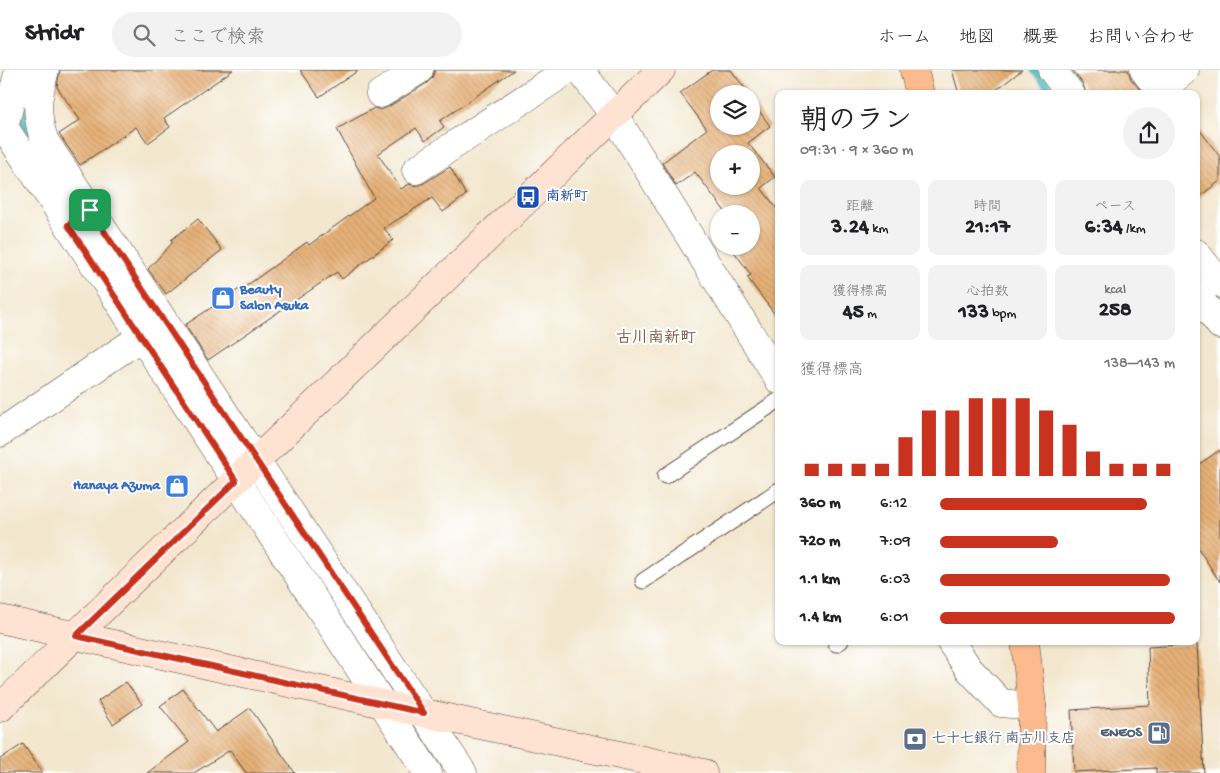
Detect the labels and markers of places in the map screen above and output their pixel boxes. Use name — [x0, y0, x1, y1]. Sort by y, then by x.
bus stop icon: 南新町 — [515, 184, 541, 210]
place label: 南新町 — [546, 188, 588, 206]
pin — [69, 189, 111, 231]
place label: Beauty Salon Asuka — [239, 282, 310, 315]
shop icon: Beauty Salon Asuka — [210, 285, 236, 311]
shop icon: Hanaya Azuma — [164, 473, 190, 499]
place label: Hanaya Azuma — [73, 478, 161, 495]
fuel station icon: ENEOS — [1146, 720, 1172, 746]
place label: ENEOS — [1100, 725, 1142, 742]
bank icon: 七十七銀行 南古川支店 — [902, 726, 928, 752]
place label: 七十七銀行 南古川支店 — [932, 730, 1075, 748]

